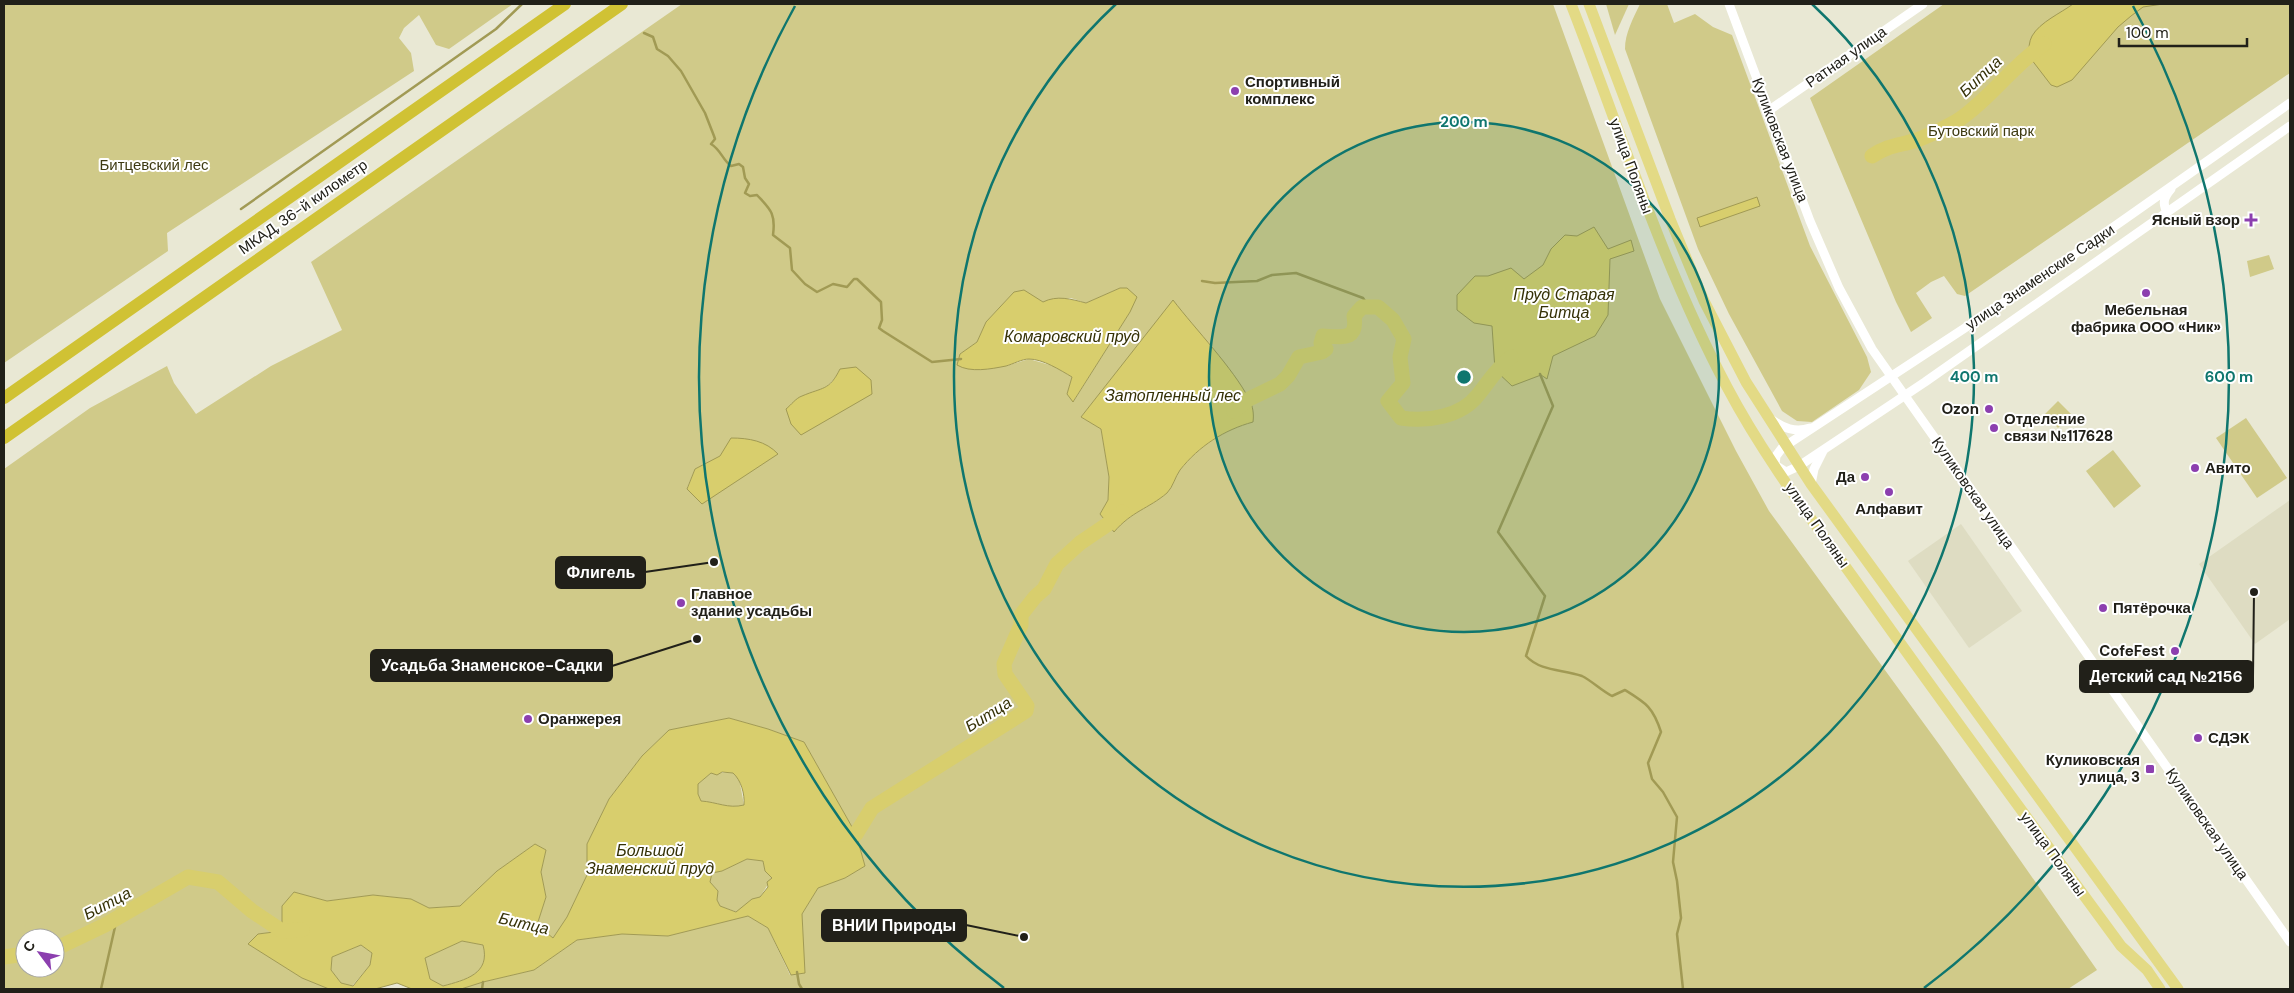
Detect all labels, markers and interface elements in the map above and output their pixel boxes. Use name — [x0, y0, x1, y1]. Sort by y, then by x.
scale bar — [2119, 15, 2246, 47]
street label: Ратная улица — [1802, 21, 1891, 92]
text: 100 m — [2126, 23, 2169, 43]
water label: Битца — [1955, 51, 2006, 101]
place label: Спортивный комплекс — [1245, 72, 1340, 109]
street label: Куликовская улица — [1747, 75, 1813, 206]
marker: Спортивный комплекс — [1229, 85, 1241, 97]
text: 200 m — [1440, 112, 1488, 132]
street label: улица Поляны — [1605, 116, 1657, 216]
park label: Бутовский парк — [1928, 121, 2034, 141]
park label: Битцевский лес — [99, 155, 209, 175]
street label: МКАД, 36-й километр — [235, 155, 371, 259]
place label: Ясный взор — [2152, 210, 2240, 230]
marker: Ясный взор — [2244, 213, 2258, 227]
street label: улица Знаменские Садки — [1962, 220, 2118, 334]
water label: Пруд Старая Битца — [1513, 284, 1615, 323]
marker: Мебельная фабрика ООО «Ник» — [2140, 287, 2152, 299]
place label: Мебельная фабрика ООО «Ник» — [2071, 300, 2221, 337]
water label: Комаровский пруд — [1004, 326, 1140, 347]
text: 400 m — [1950, 367, 1998, 387]
text: 600 m — [2205, 367, 2253, 387]
centre of rings — [1455, 368, 1473, 386]
water label: Затопленный лес — [1105, 385, 1241, 406]
place label: Ozon — [1941, 399, 1979, 419]
marker: Ozon — [1983, 403, 1995, 415]
place label: Отделение связи №117628 — [2004, 409, 2113, 446]
marker: Отделение связи №117628 — [1988, 422, 2000, 434]
street label: Куликовская улица — [1927, 433, 2019, 553]
place label: Авито — [2205, 458, 2251, 478]
marker: Авито — [2189, 462, 2201, 474]
place label: Да — [1836, 467, 1856, 487]
marker: Да — [1859, 471, 1871, 483]
street label: улица Поляны — [1780, 478, 1854, 572]
marker: Алфавит — [1883, 486, 1895, 498]
place label: Алфавит — [1855, 499, 1923, 519]
callout: Флигель — [556, 557, 645, 588]
text: Флигель — [567, 562, 636, 583]
place label: Главное здание усадьбы — [691, 584, 812, 621]
marker: Главное здание усадьбы — [675, 597, 687, 609]
place label: Пятёрочка — [2113, 598, 2191, 618]
marker: Пятёрочка — [2097, 602, 2109, 614]
place label: CofeFest — [2099, 641, 2165, 661]
marker: CofeFest — [2169, 645, 2181, 657]
callout: Усадьба Знаменское-Садки — [371, 650, 612, 681]
text: Усадьба Знаменское-Садки — [381, 655, 603, 676]
callout: Детский сад №2156 — [2080, 661, 2253, 692]
text: Детский сад №2156 — [2089, 666, 2243, 687]
water label: Битца — [961, 692, 1015, 737]
place label: Оранжерея — [538, 709, 621, 729]
marker: Оранжерея — [522, 713, 534, 725]
place label: СДЭК — [2208, 728, 2250, 748]
marker: СДЭК — [2192, 732, 2204, 744]
place label: Куликовская улица, 3 — [2046, 750, 2140, 787]
marker: Куликовская улица, 3 — [2144, 763, 2156, 775]
street label: Куликовская улица — [2161, 764, 2253, 884]
street label: улица Поляны — [2016, 808, 2090, 900]
water label: Большой Знаменский пруд — [586, 840, 714, 879]
water label: Битца — [80, 882, 135, 925]
water label: Битца — [497, 908, 551, 939]
callout: ВНИИ Природы — [822, 910, 966, 941]
text: ВНИИ Природы — [832, 915, 956, 936]
north arrow — [15, 928, 65, 978]
text: С — [19, 937, 39, 955]

